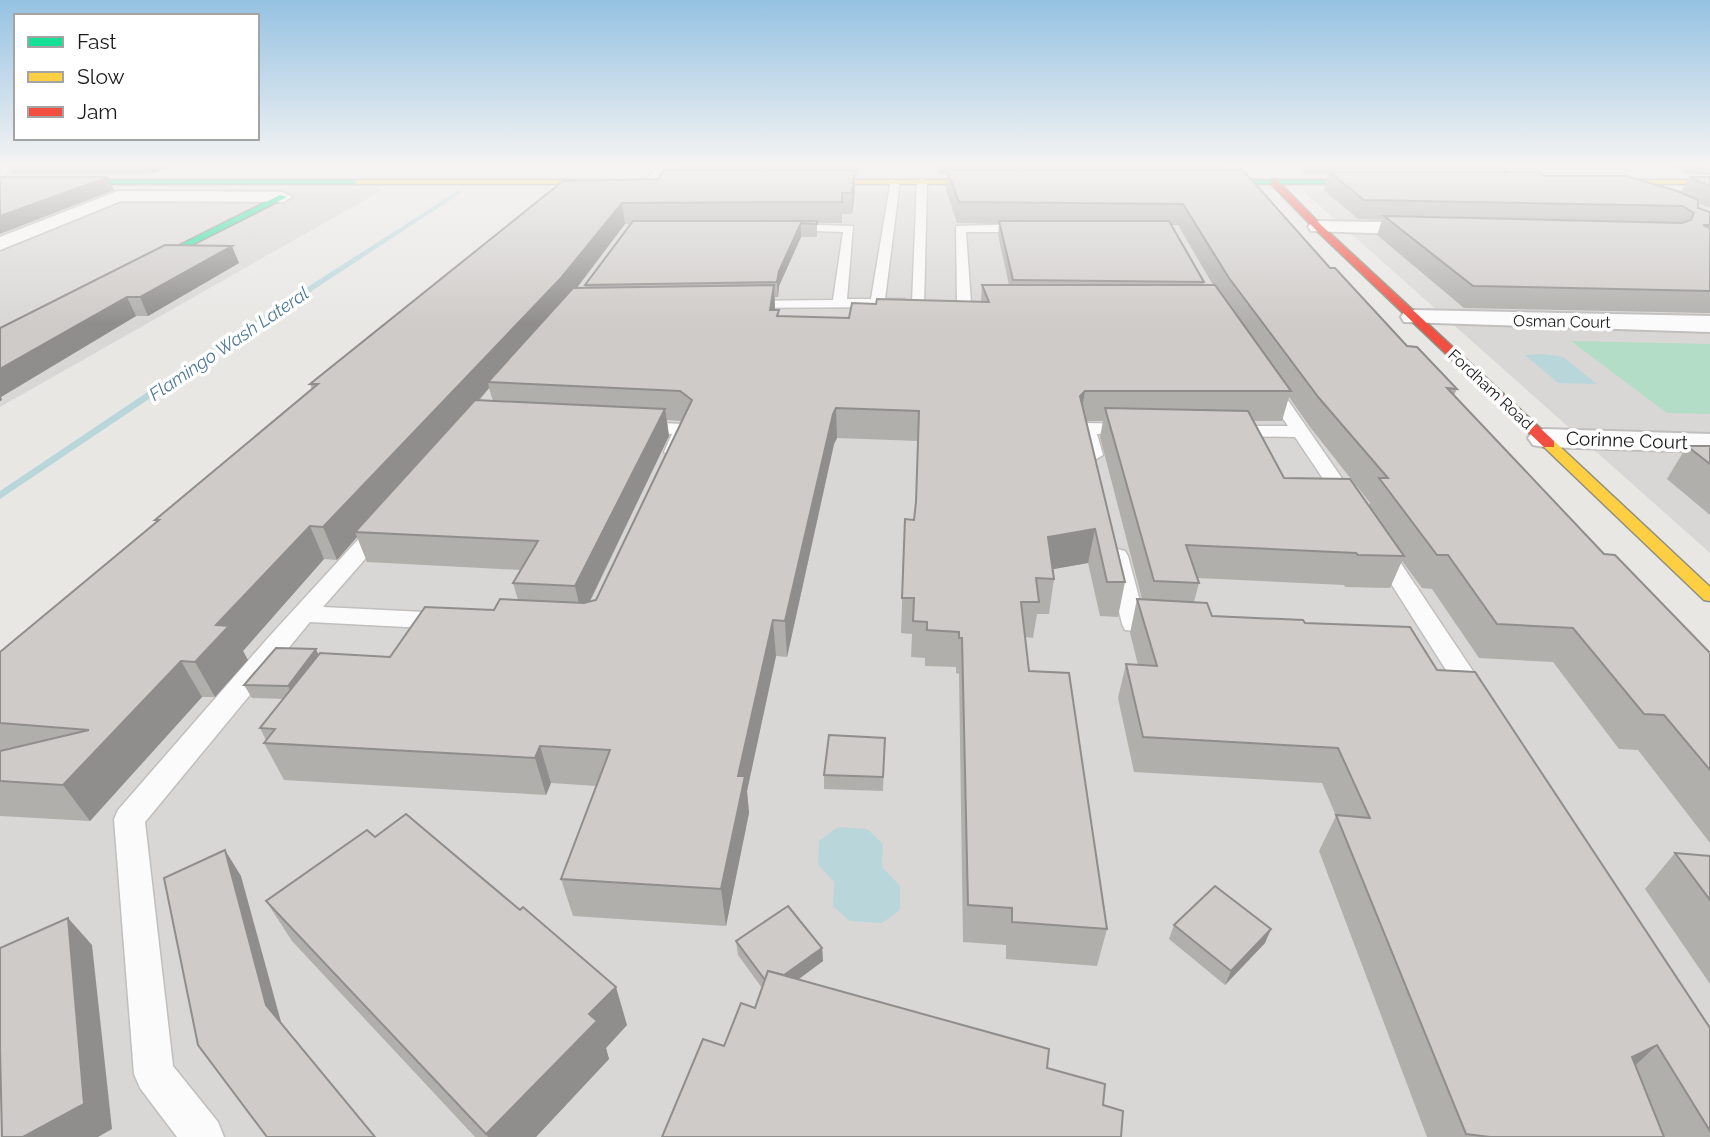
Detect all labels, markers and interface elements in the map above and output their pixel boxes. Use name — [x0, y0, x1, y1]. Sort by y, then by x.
legend — [14, 14, 259, 140]
text: Fast — [77, 29, 117, 54]
text: Slow — [77, 64, 125, 89]
text: Jam — [77, 99, 118, 124]
water label: Flamingo Wash Lateral — [145, 282, 313, 405]
street label: Osman Court — [1513, 311, 1612, 332]
street label: Fordham Road — [1444, 345, 1537, 434]
street label: Corinne Court — [1566, 427, 1689, 453]

